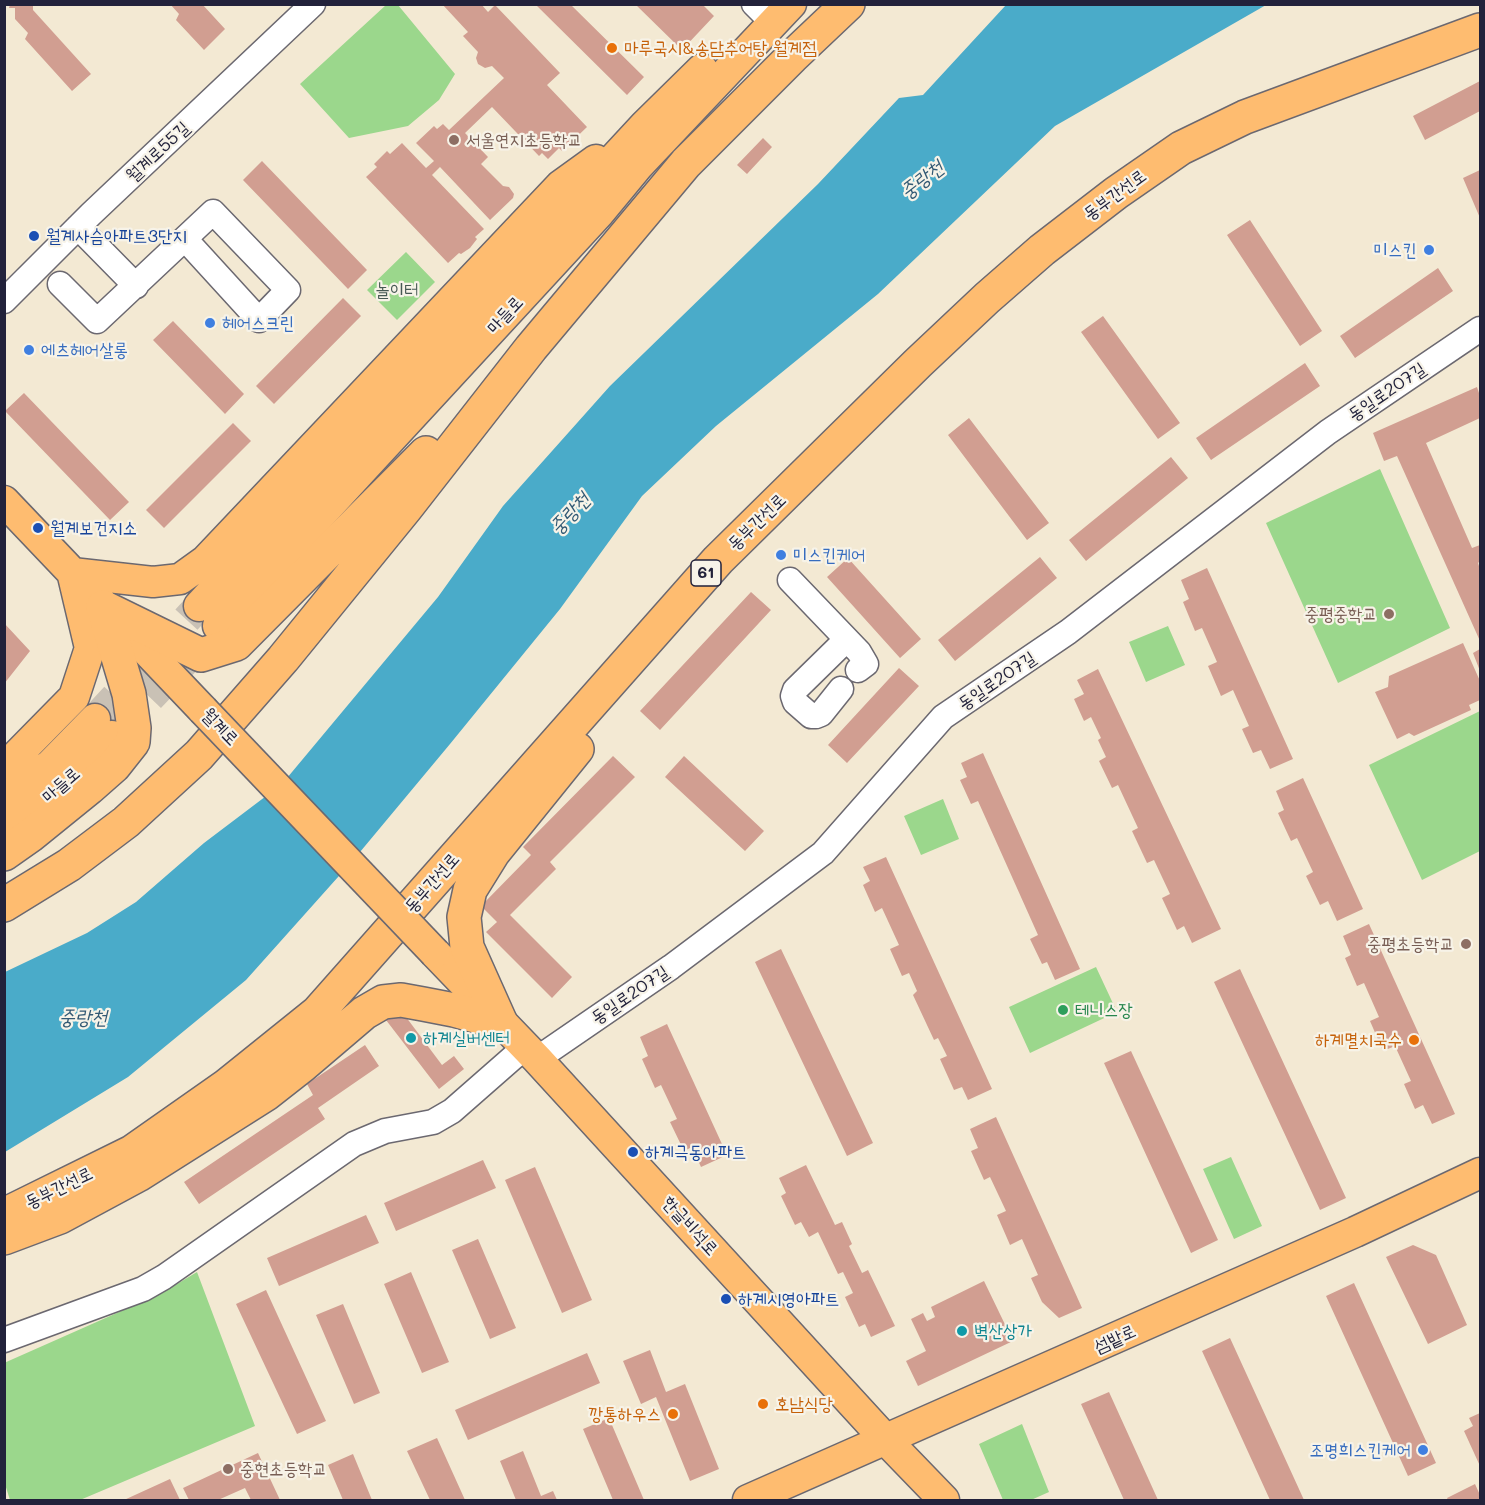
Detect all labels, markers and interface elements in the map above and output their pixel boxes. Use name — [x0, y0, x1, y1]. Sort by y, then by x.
place label: 마루국시&송담추어탕 월계점 — [624, 37, 817, 59]
marker: 마루국시&송담추어탕 월계점 — [605, 41, 619, 55]
street label: 월계로55길 — [122, 117, 194, 187]
place label: 서울연지초등학교 — [466, 129, 582, 151]
marker: 서울연지초등학교 — [447, 133, 461, 147]
water label: 중랑천 — [896, 156, 948, 204]
street label: 동부간선로 — [1079, 165, 1151, 225]
place label: 월계사슴아파트3단지 — [46, 225, 187, 247]
marker: 월계사슴아파트3단지 — [27, 229, 41, 243]
place label: 미스킨 — [1374, 239, 1417, 261]
marker: 미스킨 — [1422, 243, 1436, 257]
park label: 놀이터 — [375, 279, 419, 301]
street label: 마들로 — [482, 292, 528, 338]
place label: 헤어스크린 — [222, 312, 294, 334]
marker: 헤어스크린 — [203, 316, 217, 330]
place label: 에츠헤어살롱 — [41, 339, 128, 361]
marker: 에츠헤어살롱 — [22, 343, 36, 357]
street label: 동일로207길 — [1344, 358, 1430, 426]
water label: 중랑천 — [545, 488, 595, 540]
street label: 동부간선로 — [723, 489, 791, 555]
place label: 월계보건지소 — [50, 517, 137, 539]
marker: 월계보건지소 — [31, 521, 45, 535]
place label: 미스킨케어 — [793, 544, 865, 566]
marker: 미스킨케어 — [774, 548, 788, 562]
road number: 61 — [691, 560, 721, 586]
place label: 중평중학교 — [1305, 603, 1377, 625]
marker: 중평중학교 — [1382, 607, 1396, 621]
street label: 동일로207길 — [954, 647, 1040, 715]
street label: 월계로 — [197, 704, 243, 750]
street label: 마들로 — [38, 763, 84, 807]
street label: 동부간선로 — [400, 849, 464, 917]
place label: 중평초등학교 — [1367, 933, 1454, 955]
marker: 중평초등학교 — [1459, 937, 1473, 951]
street label: 동일로207길 — [587, 961, 673, 1029]
place label: 테니스장 — [1075, 999, 1133, 1021]
marker: 테니스장 — [1056, 1003, 1070, 1017]
water label: 중랑천 — [59, 1006, 107, 1030]
place label: 하계실버센터 — [423, 1027, 510, 1049]
place label: 하계멸치국수 — [1315, 1029, 1402, 1051]
marker: 하계실버센터 — [404, 1031, 418, 1045]
marker: 하계멸치국수 — [1407, 1033, 1421, 1047]
place label: 하계극동아파트 — [645, 1141, 746, 1163]
marker: 하계극동아파트 — [626, 1145, 640, 1159]
street label: 동부간선로 — [22, 1162, 96, 1214]
street label: 한글비석로 — [658, 1192, 722, 1260]
place label: 하계시영아파트 — [738, 1288, 839, 1310]
marker: 하계시영아파트 — [719, 1292, 733, 1306]
place label: 벽산상가 — [974, 1320, 1032, 1342]
street label: 섬밭로 — [1091, 1320, 1139, 1358]
marker: 벽산상가 — [955, 1324, 969, 1338]
place label: 호남식당 — [775, 1393, 833, 1415]
marker: 호남식당 — [756, 1397, 770, 1411]
place label: 깡통하우스 — [589, 1403, 661, 1425]
marker: 깡통하우스 — [666, 1407, 680, 1421]
place label: 조명희스킨케어 — [1310, 1439, 1411, 1461]
marker: 조명희스킨케어 — [1416, 1443, 1430, 1457]
place label: 중현초등학교 — [240, 1458, 327, 1480]
marker: 중현초등학교 — [221, 1462, 235, 1476]

